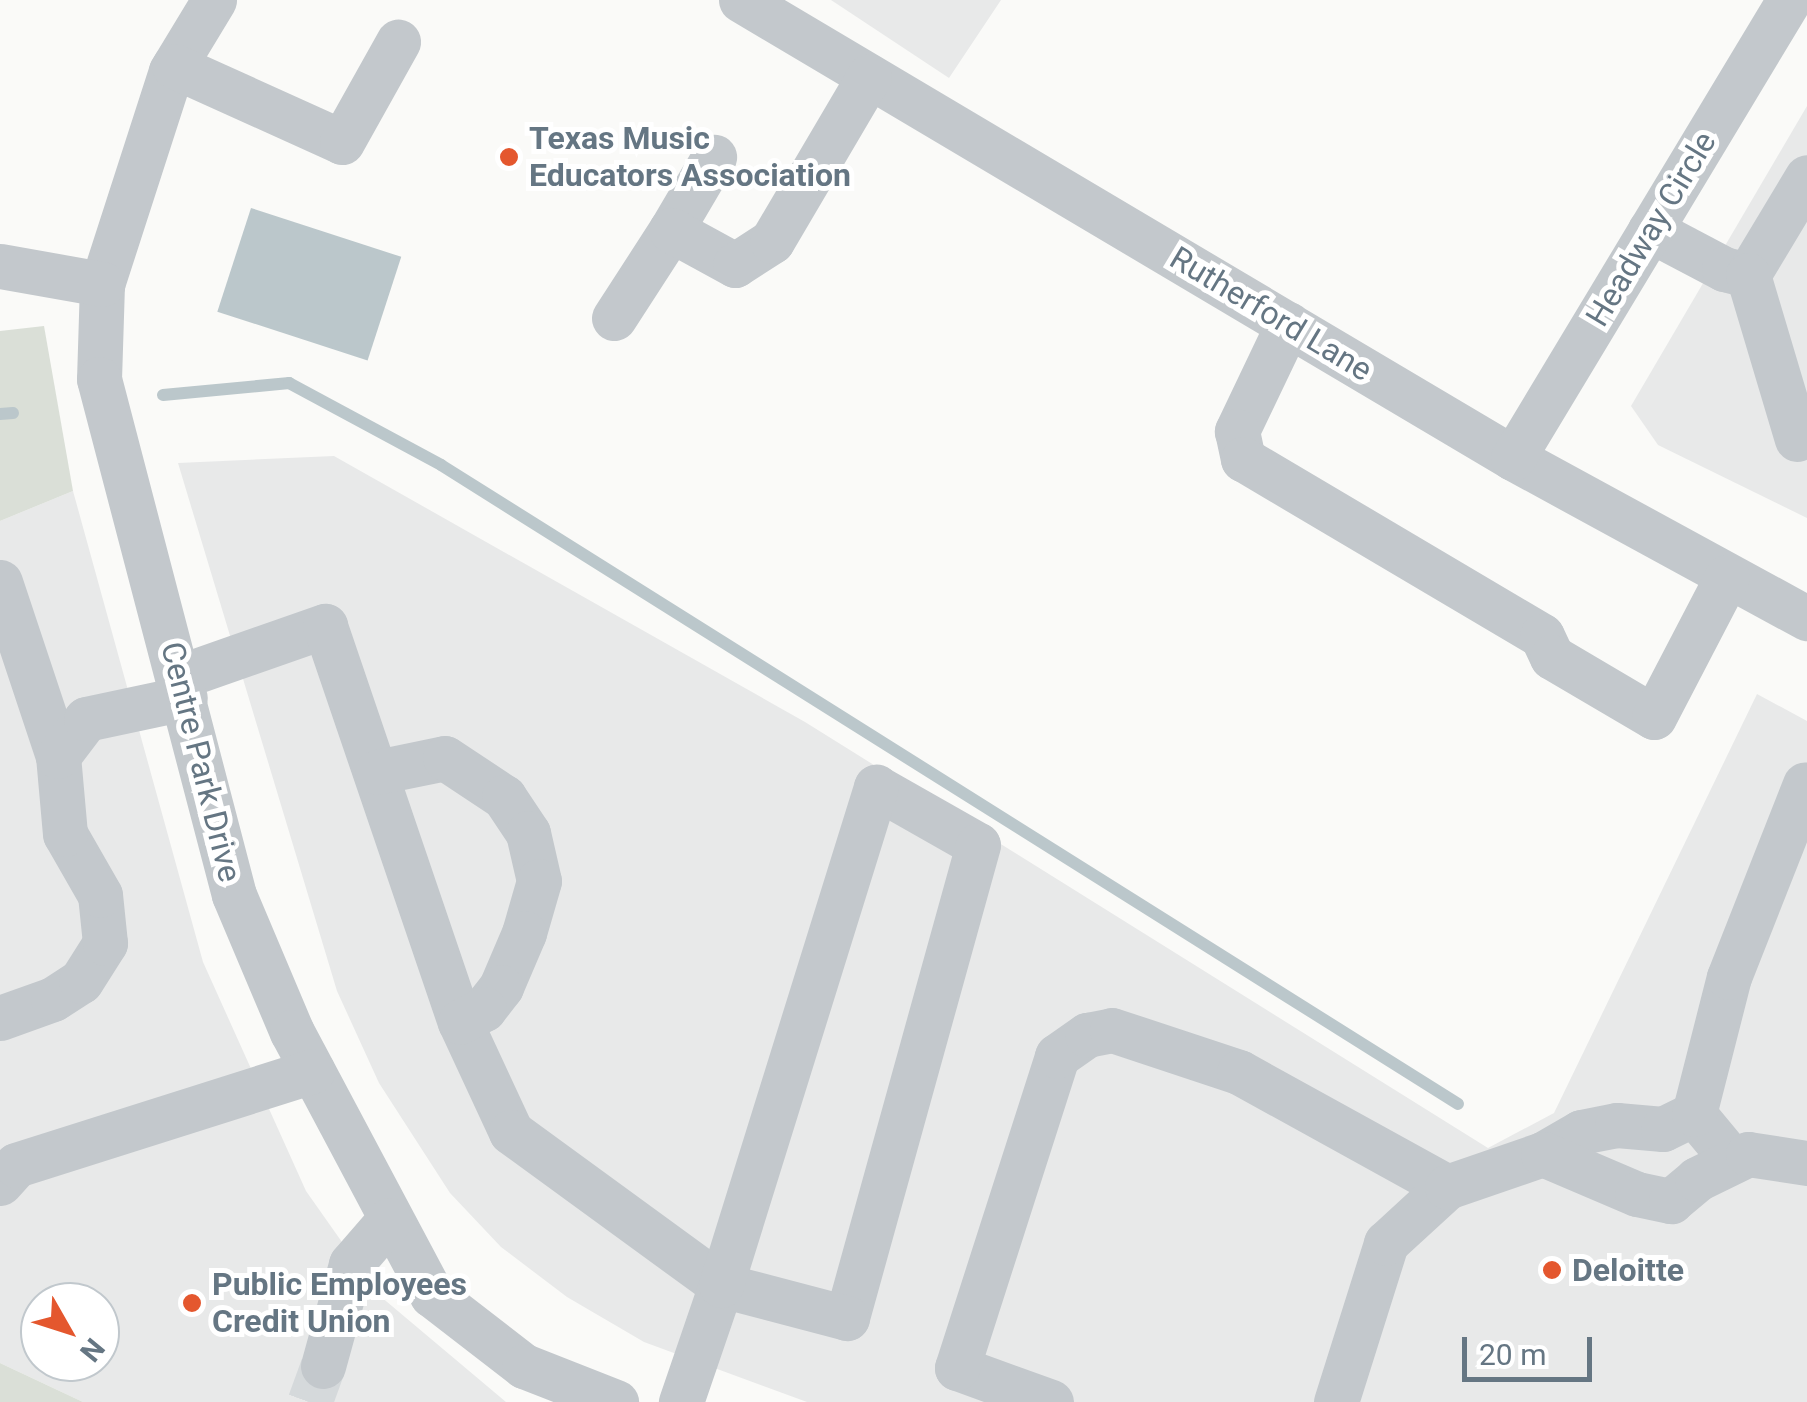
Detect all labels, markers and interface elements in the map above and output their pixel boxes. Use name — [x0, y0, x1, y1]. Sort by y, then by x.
place label: Texas Music Educators Association — [529, 120, 851, 195]
street label: Headway Circle — [1578, 125, 1724, 333]
marker: Texas Music Educators Association — [498, 146, 520, 168]
street label: Rutherford Lane — [1163, 239, 1379, 389]
street label: Centre Park Drive — [153, 638, 249, 886]
place label: Deloitte — [1572, 1251, 1684, 1289]
marker: Deloitte — [1541, 1259, 1563, 1281]
place label: Public Employees Credit Union — [212, 1266, 467, 1341]
north arrow — [20, 1282, 120, 1382]
marker: Public Employees Credit Union — [181, 1292, 203, 1314]
scale bar — [1467, 1317, 1597, 1379]
text: N — [73, 1332, 111, 1368]
text: 20 m — [1479, 1337, 1546, 1372]

